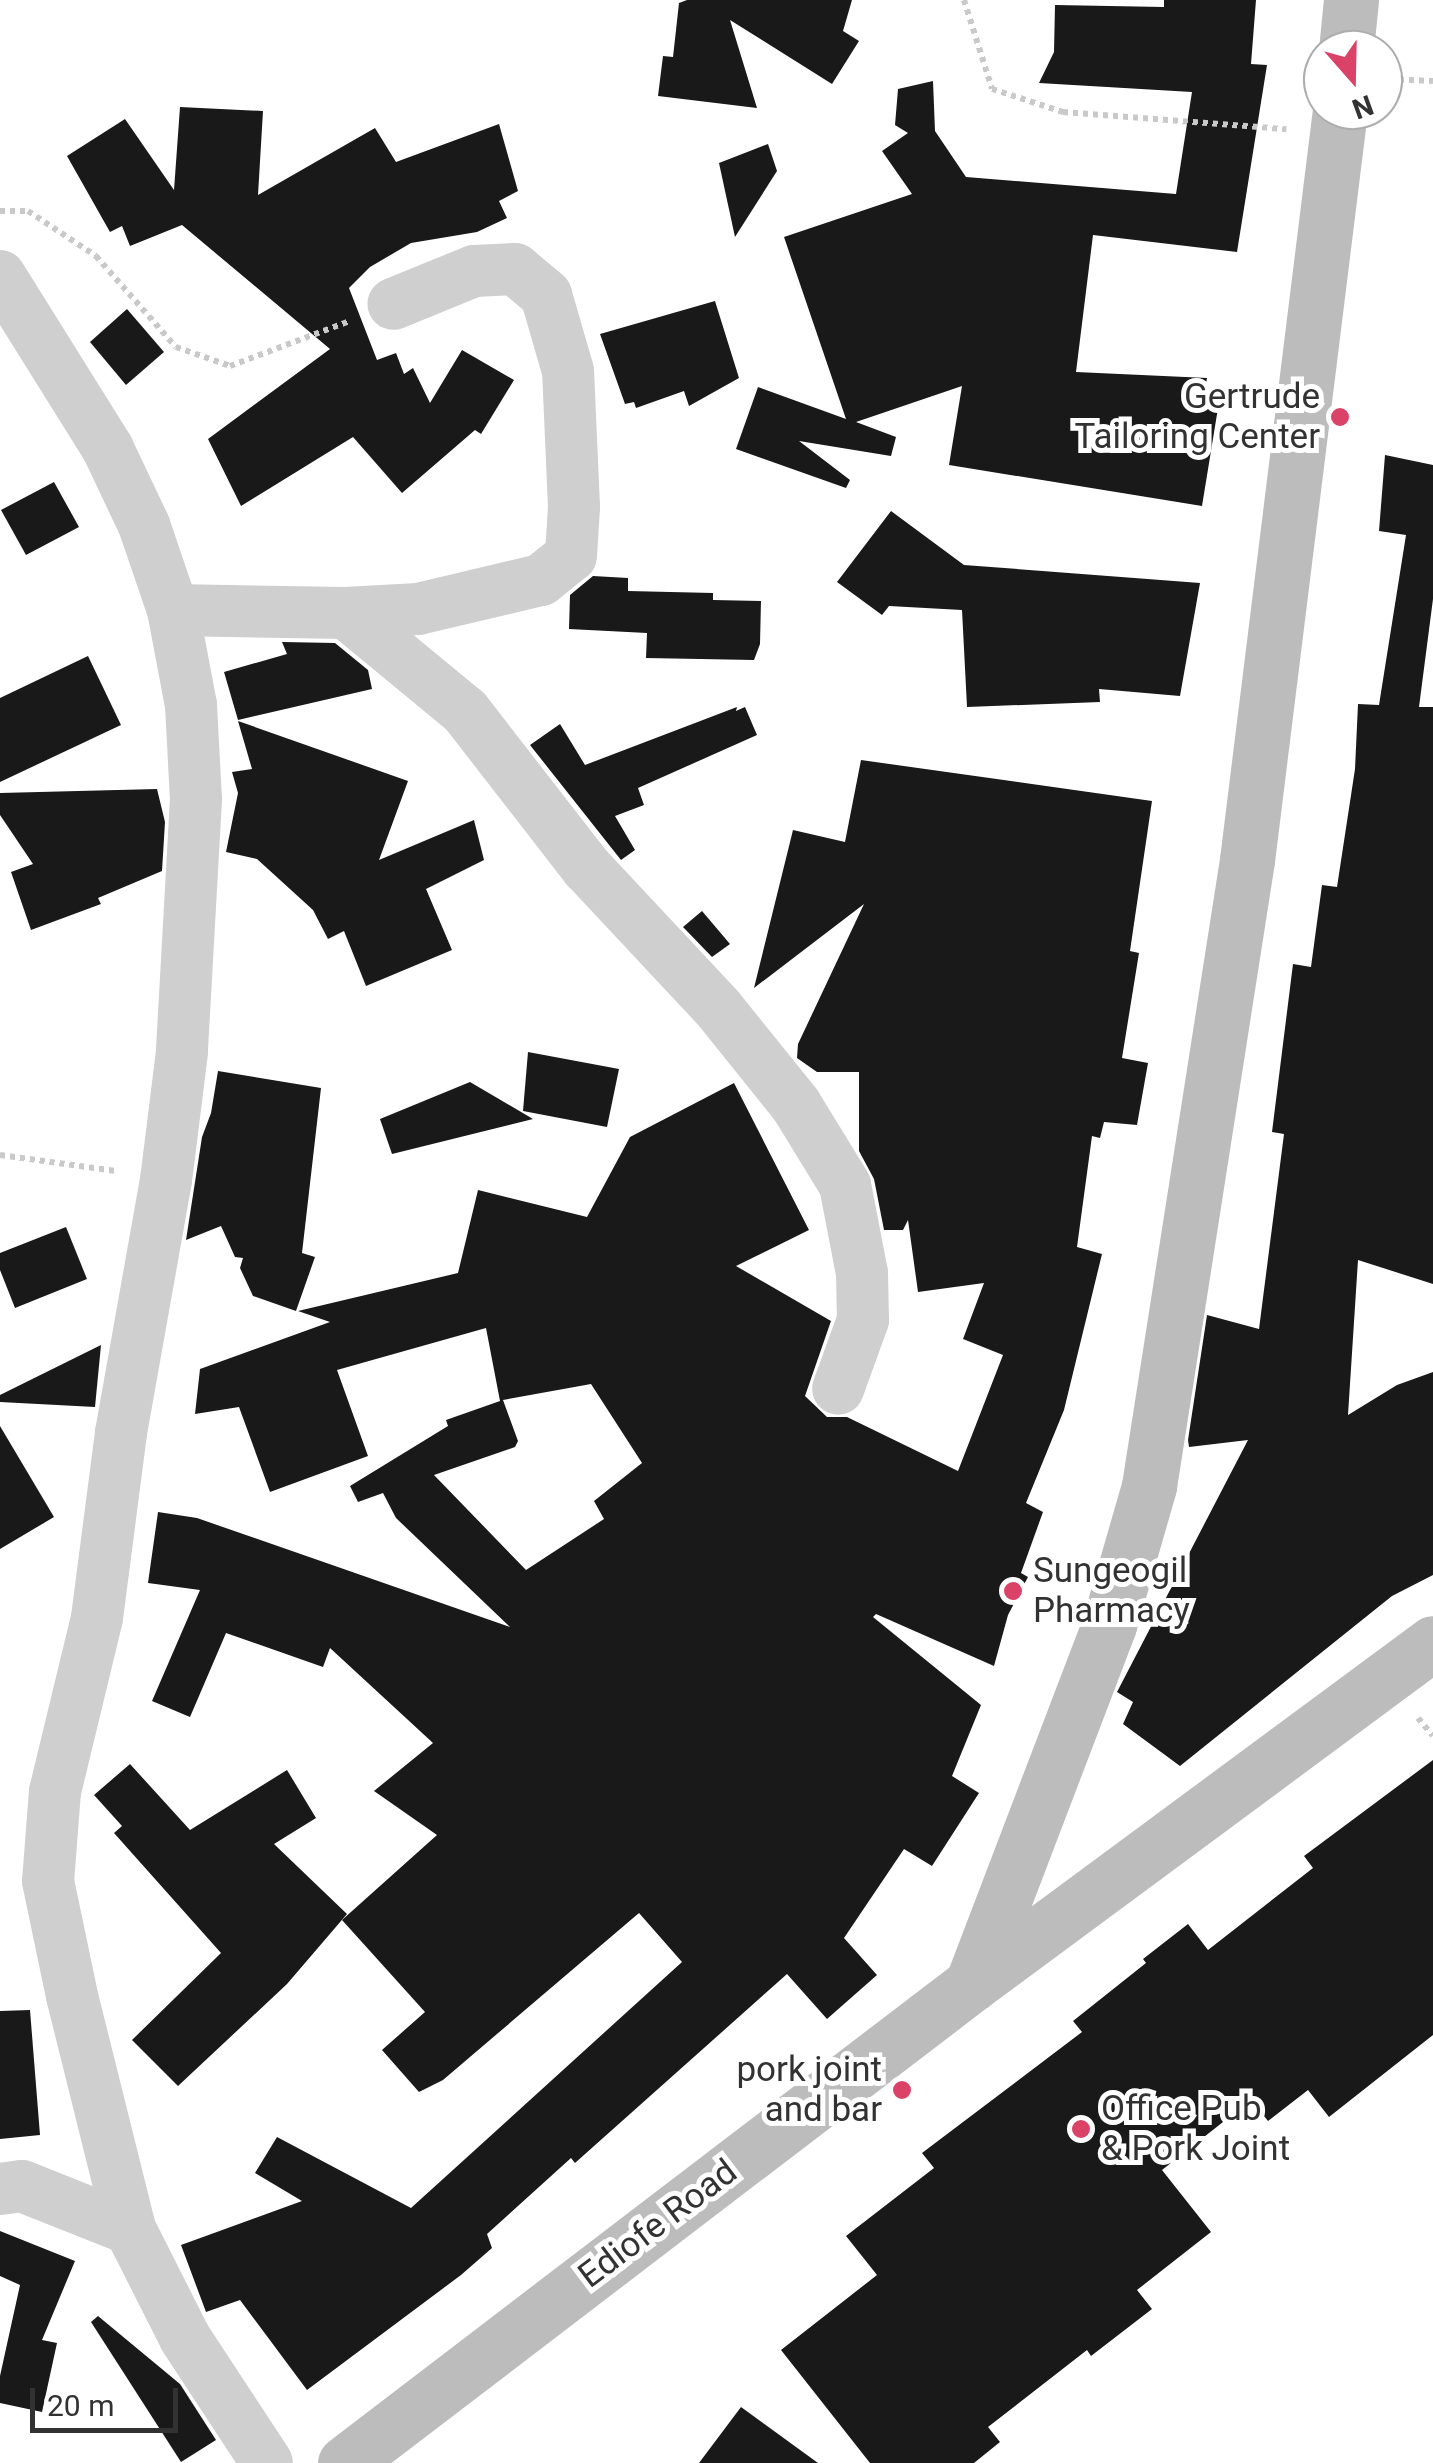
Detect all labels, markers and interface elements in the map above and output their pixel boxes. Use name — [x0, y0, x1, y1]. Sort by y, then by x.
north arrow — [1303, 30, 1403, 130]
text: N — [1348, 88, 1378, 126]
place label: Gertrude Tailoring Center — [1074, 376, 1320, 458]
marker: Gertrude Tailoring Center — [1329, 406, 1351, 428]
place label: Sungeogil Pharmacy — [1033, 1550, 1190, 1632]
marker: Sungeogil Pharmacy — [1002, 1580, 1024, 1602]
place label: pork joint and bar — [736, 2049, 882, 2131]
marker: pork joint and bar — [891, 2079, 913, 2101]
place label: Office Pub & Pork Joint — [1101, 2088, 1290, 2170]
marker: Office Pub & Pork Joint — [1070, 2118, 1092, 2140]
street label: Ediofe Road — [571, 2151, 745, 2297]
scale bar — [35, 2368, 182, 2430]
text: 20 m — [47, 2388, 114, 2423]

